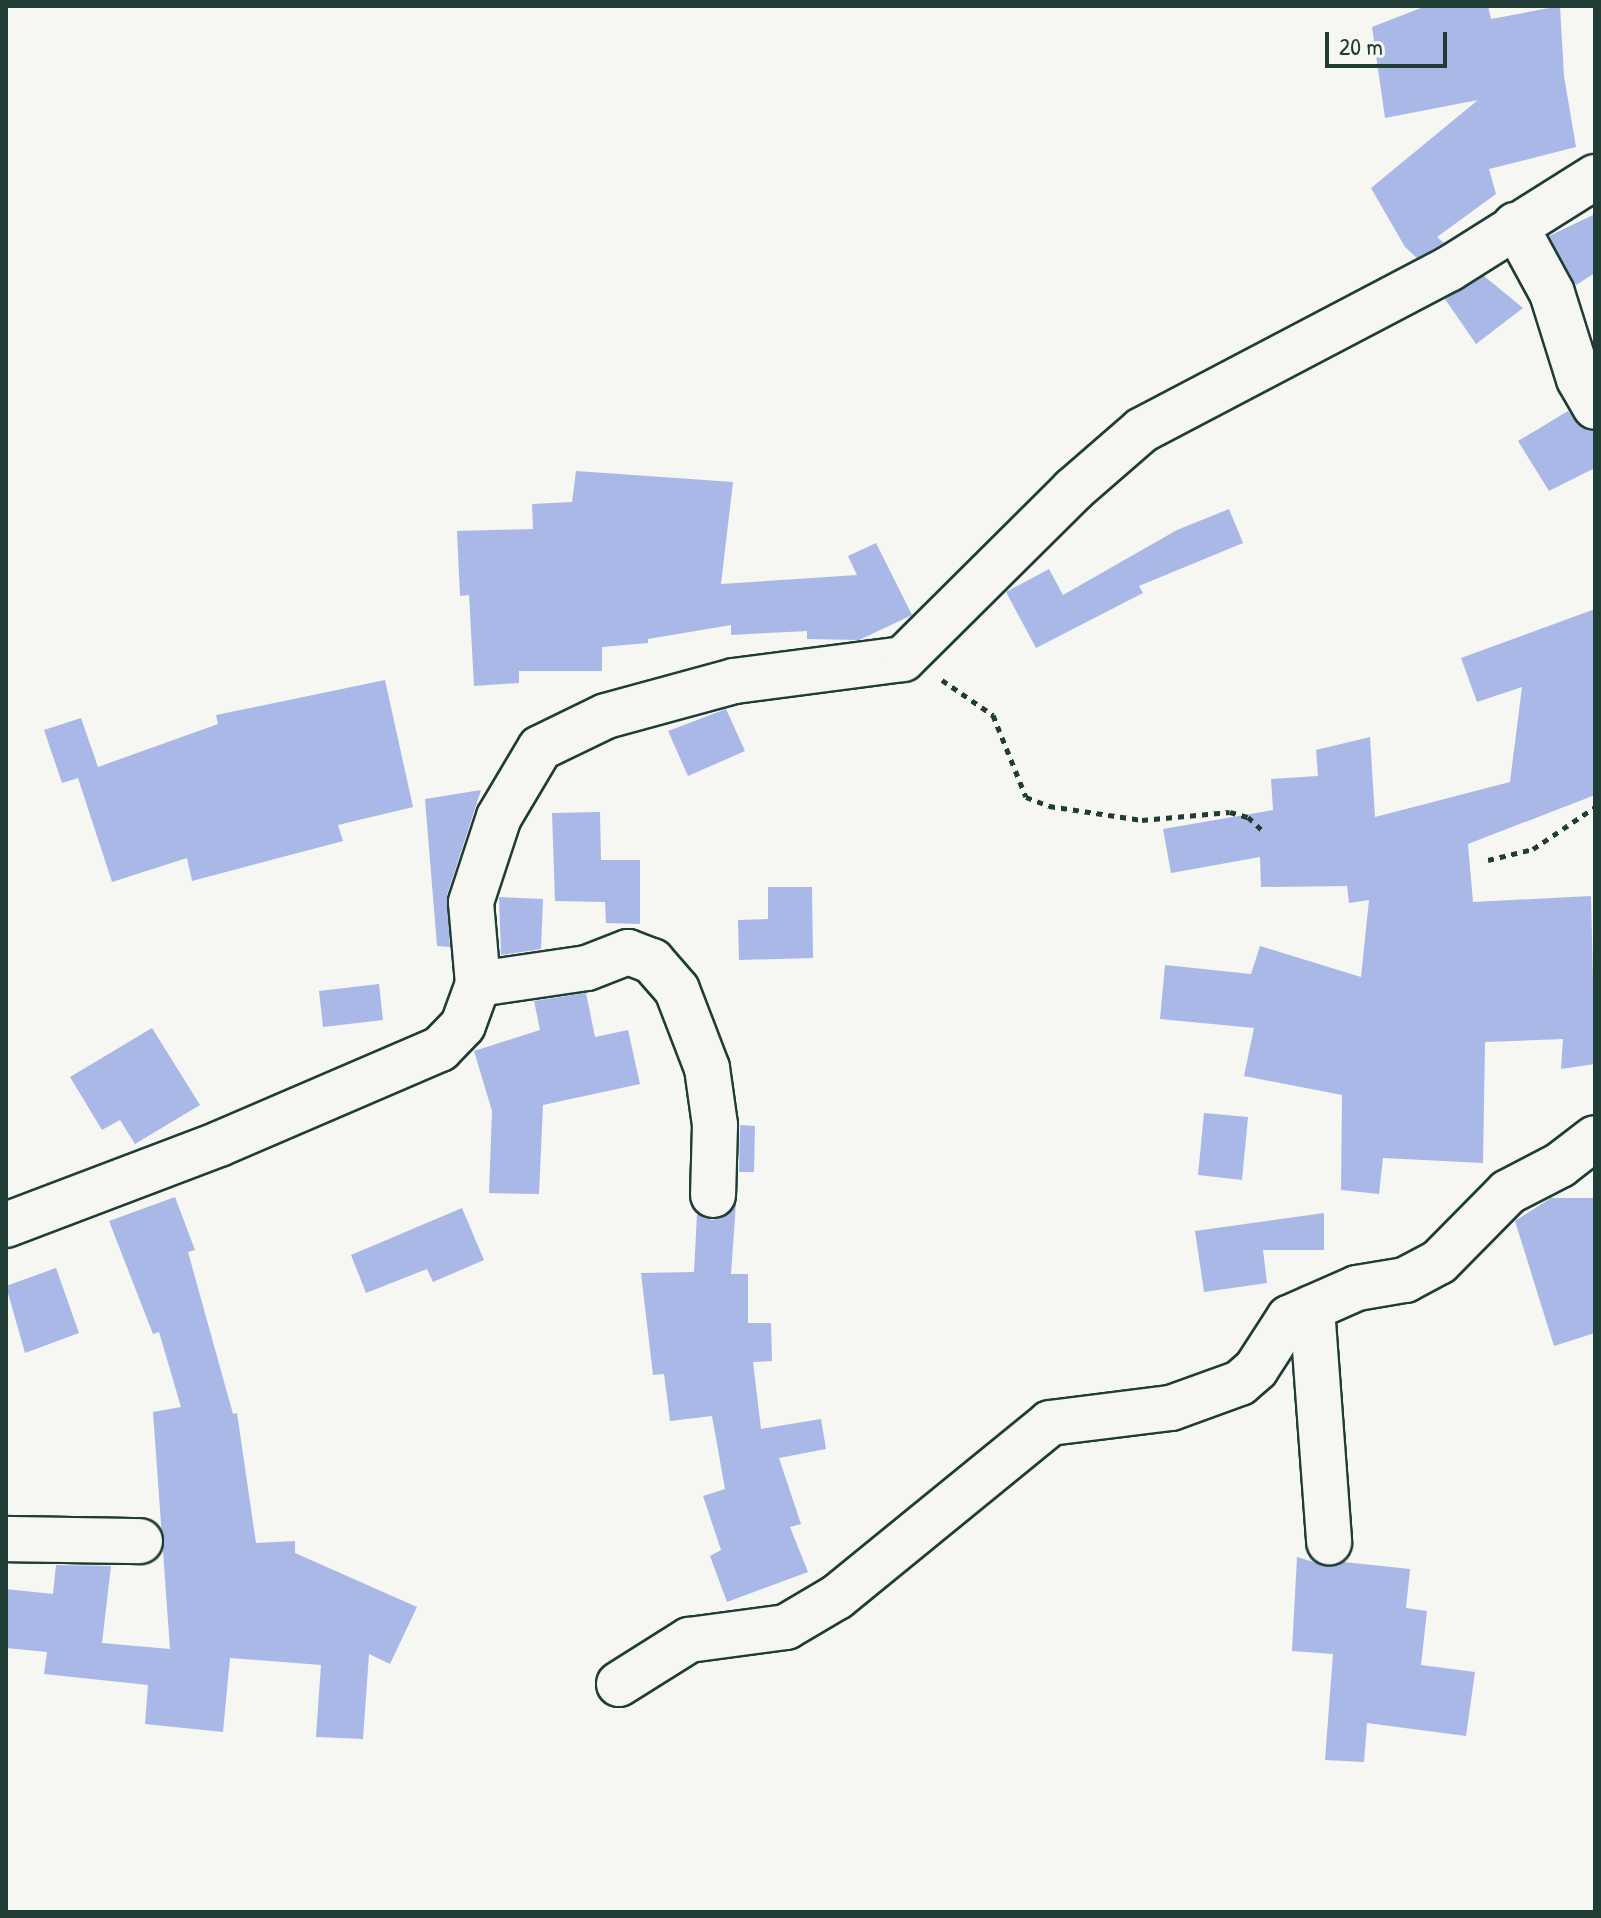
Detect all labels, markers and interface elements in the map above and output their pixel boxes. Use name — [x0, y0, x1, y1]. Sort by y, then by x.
scale bar — [1329, 16, 1451, 66]
text: 20 m — [1339, 30, 1383, 62]

